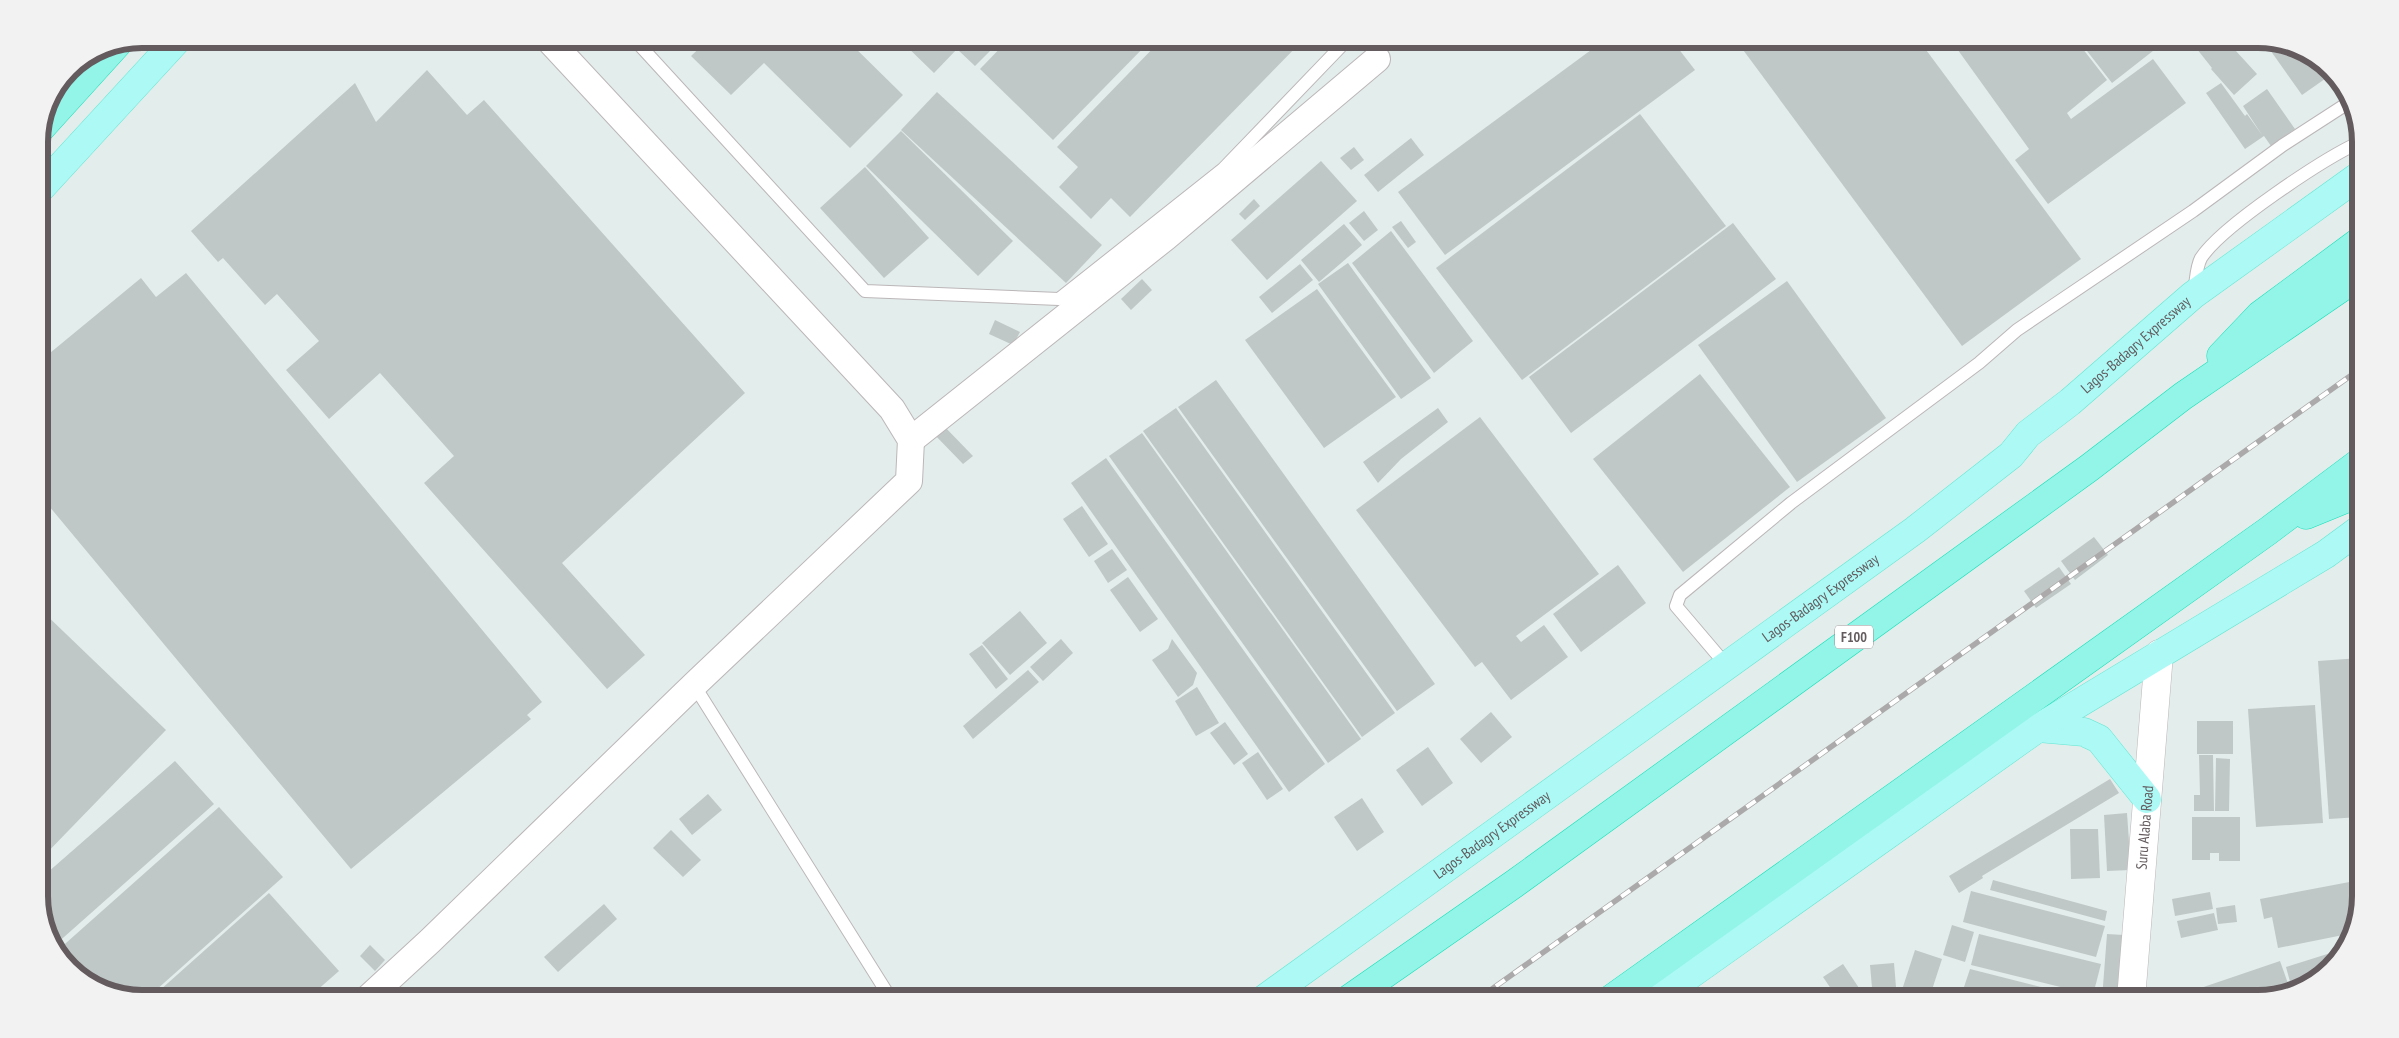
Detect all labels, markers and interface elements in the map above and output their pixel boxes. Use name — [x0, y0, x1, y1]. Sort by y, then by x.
street label: Lagos-Badagry Expressway — [2077, 291, 2194, 397]
street label: Lagos-Badagry Expressway — [1758, 549, 1883, 646]
road number: F100 — [1835, 626, 1873, 649]
street label: Suru Alaba Road — [2132, 785, 2157, 870]
street label: Lagos-Badagry Expressway — [1430, 786, 1554, 883]

